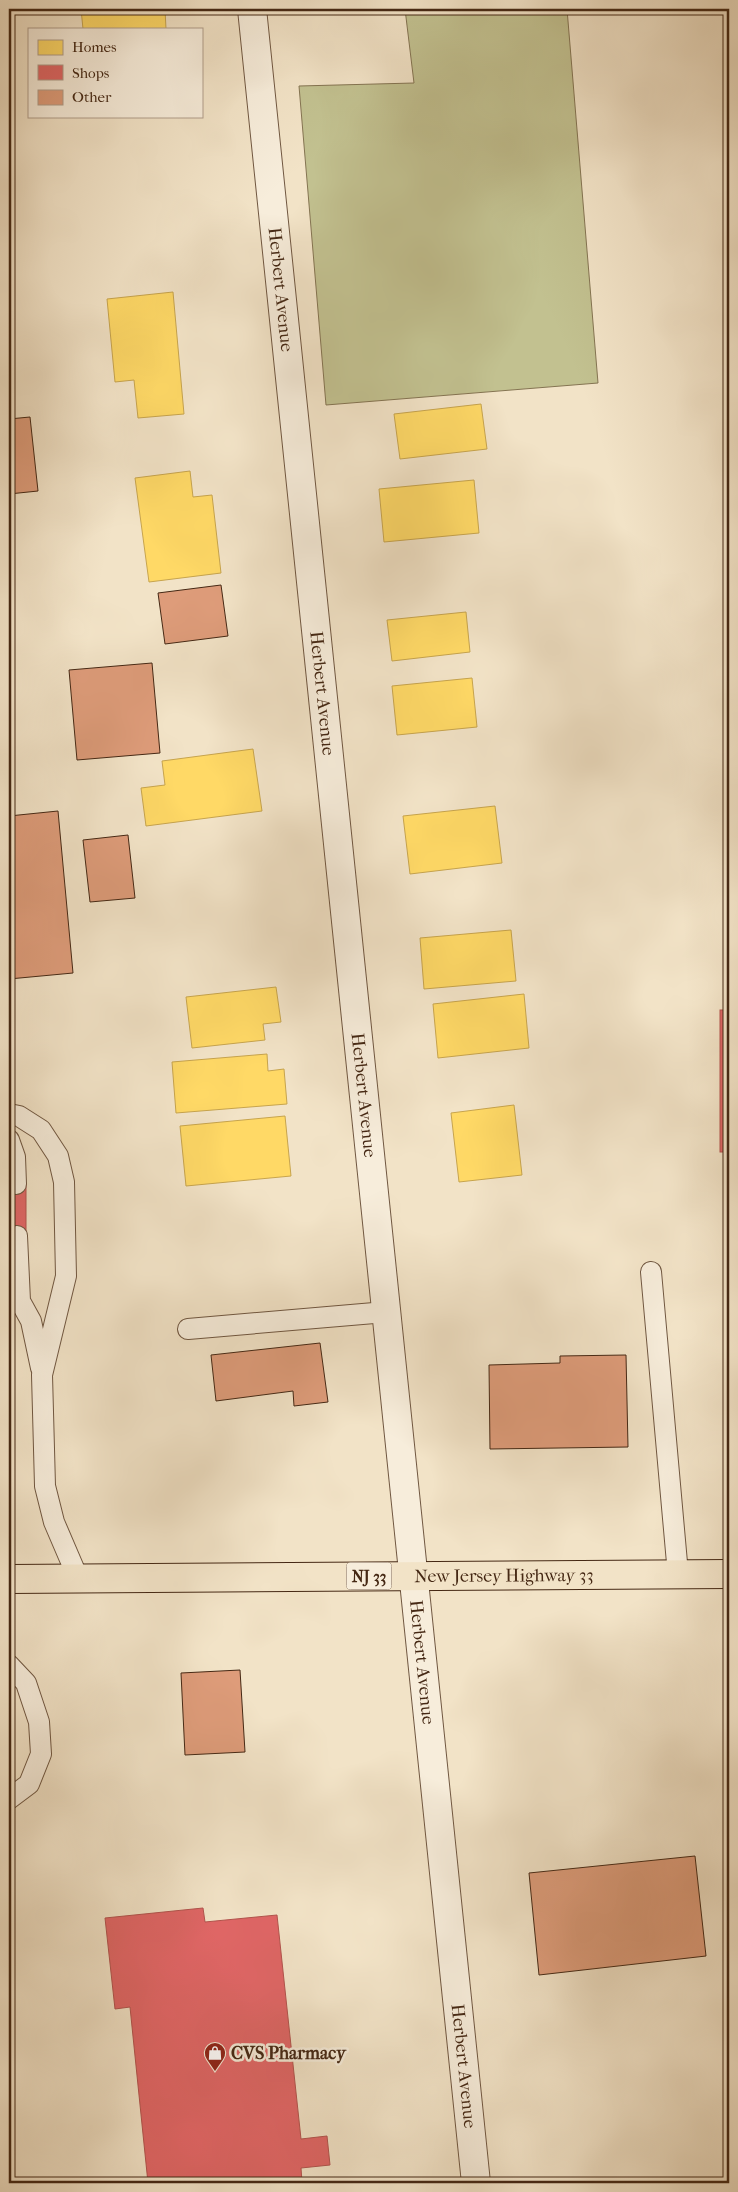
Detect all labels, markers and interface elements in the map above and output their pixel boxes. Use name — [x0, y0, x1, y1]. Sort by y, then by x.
legend — [28, 28, 202, 118]
text: Homes — [72, 38, 117, 56]
text: Shops — [72, 64, 110, 82]
text: Other — [72, 88, 112, 106]
street label: Herbert Avenue — [264, 226, 298, 353]
street label: Herbert Avenue — [306, 630, 339, 757]
street label: Herbert Avenue — [347, 1032, 381, 1159]
road number: NJ 33 — [346, 1562, 392, 1590]
street label: New Jersey Highway 33 — [414, 1564, 594, 1587]
street label: Herbert Avenue — [405, 1599, 439, 1726]
street label: Herbert Avenue — [447, 2003, 481, 2130]
shop icon: CVS Pharmacy — [203, 2041, 227, 2072]
place label: CVS Pharmacy — [231, 2043, 347, 2064]

